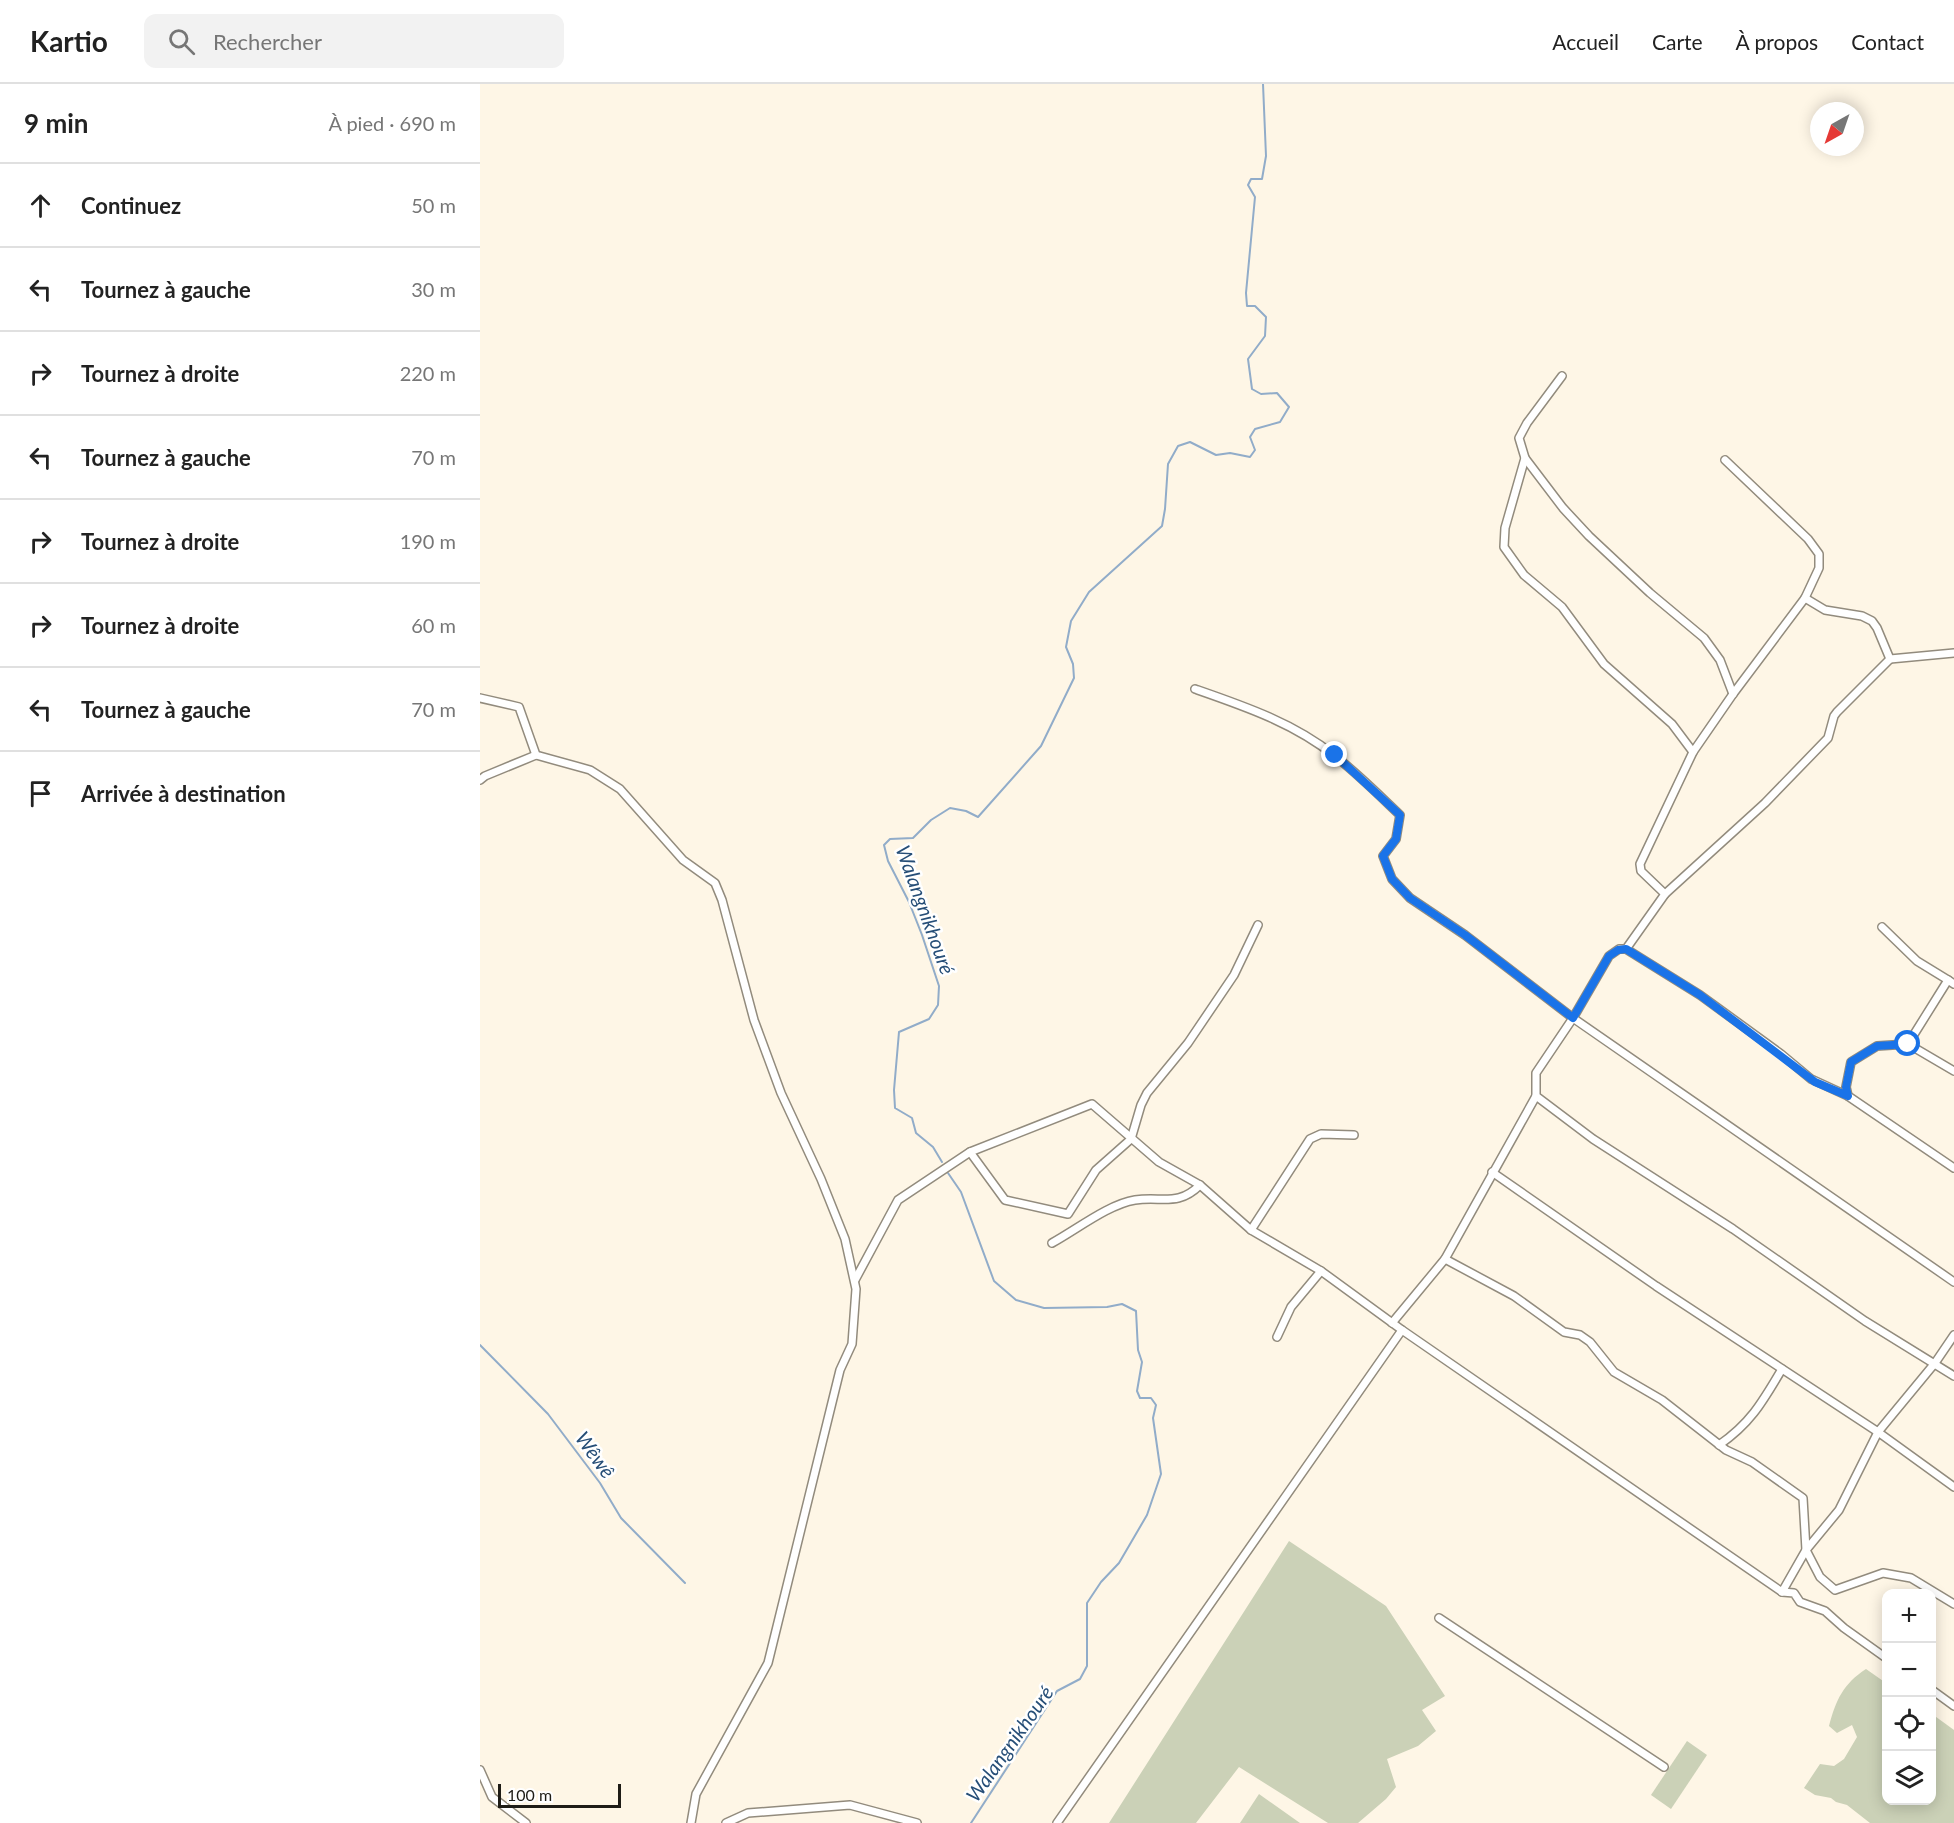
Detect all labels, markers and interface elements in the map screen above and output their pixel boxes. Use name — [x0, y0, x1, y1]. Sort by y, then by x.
search box — [144, 14, 564, 68]
text: Kartio — [30, 24, 108, 58]
icon: search — [165, 25, 198, 58]
text: Rechercher — [213, 28, 322, 55]
text: Accueil — [1552, 29, 1619, 54]
text: Carte — [1652, 29, 1703, 54]
text: À propos — [1736, 29, 1818, 54]
text: Contact — [1851, 29, 1924, 54]
north arrow — [1810, 102, 1864, 156]
text: 9 min — [24, 107, 88, 139]
text: À pied · 690 m — [328, 111, 456, 135]
icon: ahead — [24, 189, 57, 222]
text: Continuez — [81, 192, 181, 219]
text: 50 m — [411, 193, 456, 217]
icon: left — [24, 273, 57, 306]
text: Tournez à gauche — [81, 276, 251, 303]
text: 30 m — [411, 277, 456, 301]
icon: right — [24, 357, 57, 390]
text: Tournez à droite — [81, 360, 239, 387]
text: 220 m — [400, 361, 456, 385]
icon: left — [24, 441, 57, 474]
text: Tournez à gauche — [81, 444, 251, 471]
text: 70 m — [411, 445, 456, 469]
icon: right — [24, 525, 57, 558]
text: Tournez à droite — [81, 528, 239, 555]
text: 190 m — [400, 529, 456, 553]
icon: right — [24, 609, 57, 642]
text: Tournez à droite — [81, 612, 239, 639]
text: 60 m — [411, 613, 456, 637]
icon: left — [24, 693, 57, 726]
text: Tournez à gauche — [81, 696, 251, 723]
text: 70 m — [411, 697, 456, 721]
route end — [1321, 741, 1347, 767]
icon: arrive — [24, 777, 57, 810]
text: Arrivée à destination — [81, 780, 286, 807]
water label: Walangnikhouré — [891, 842, 960, 977]
route start — [1894, 1030, 1920, 1056]
water label: Wêwê — [571, 1427, 621, 1482]
map controls — [1882, 1589, 1936, 1805]
button: + — [1882, 1589, 1936, 1643]
button: − — [1882, 1643, 1936, 1697]
water label: Walangnikhouré — [960, 1681, 1058, 1806]
button: locate — [1882, 1697, 1936, 1751]
button: layers — [1882, 1751, 1936, 1805]
scale bar — [498, 1781, 621, 1808]
text: 100 m — [507, 1785, 552, 1804]

